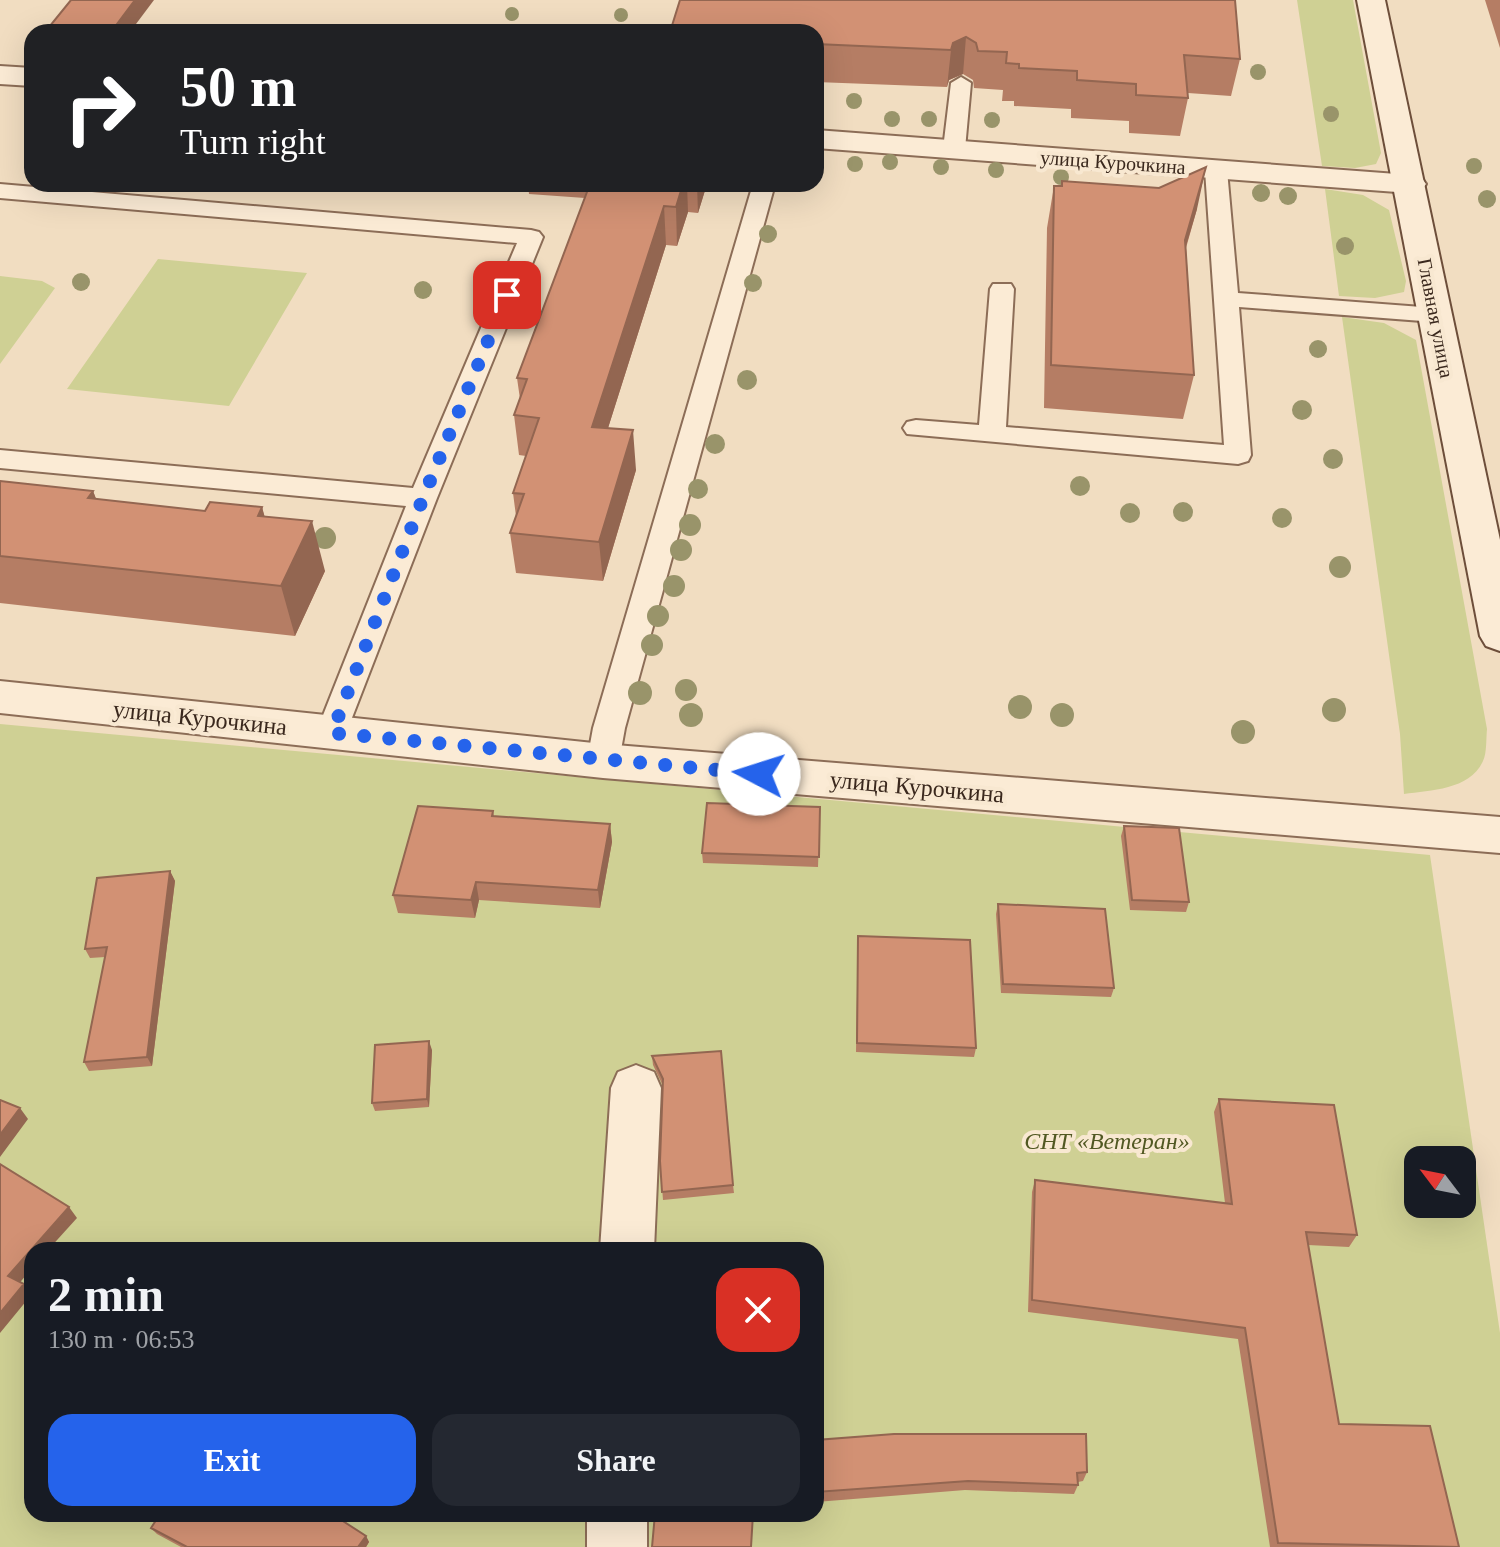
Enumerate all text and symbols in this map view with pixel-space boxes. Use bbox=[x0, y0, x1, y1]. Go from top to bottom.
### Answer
icon: right bbox=[48, 56, 152, 160]
text: 50 m bbox=[180, 56, 297, 118]
text: Turn right bbox=[180, 122, 326, 162]
street label: улица Курочкина bbox=[1039, 146, 1187, 179]
street label: Главная улица bbox=[1413, 256, 1458, 380]
pin bbox=[473, 261, 541, 329]
icon: arrive bbox=[485, 273, 529, 317]
street label: улица Курочкина bbox=[112, 696, 289, 740]
position arrow bbox=[717, 732, 801, 816]
street label: улица Курочкина bbox=[829, 766, 1006, 808]
park label: СНТ «Ветеран» bbox=[1024, 1128, 1190, 1154]
north arrow bbox=[1404, 1146, 1476, 1218]
map controls bbox=[1404, 1146, 1476, 1218]
text: 2 min bbox=[48, 1268, 164, 1321]
button: close bbox=[716, 1268, 800, 1352]
text: 130 m · 06:53 bbox=[48, 1325, 195, 1354]
button: Exit bbox=[48, 1414, 416, 1506]
button: Share bbox=[432, 1414, 800, 1506]

